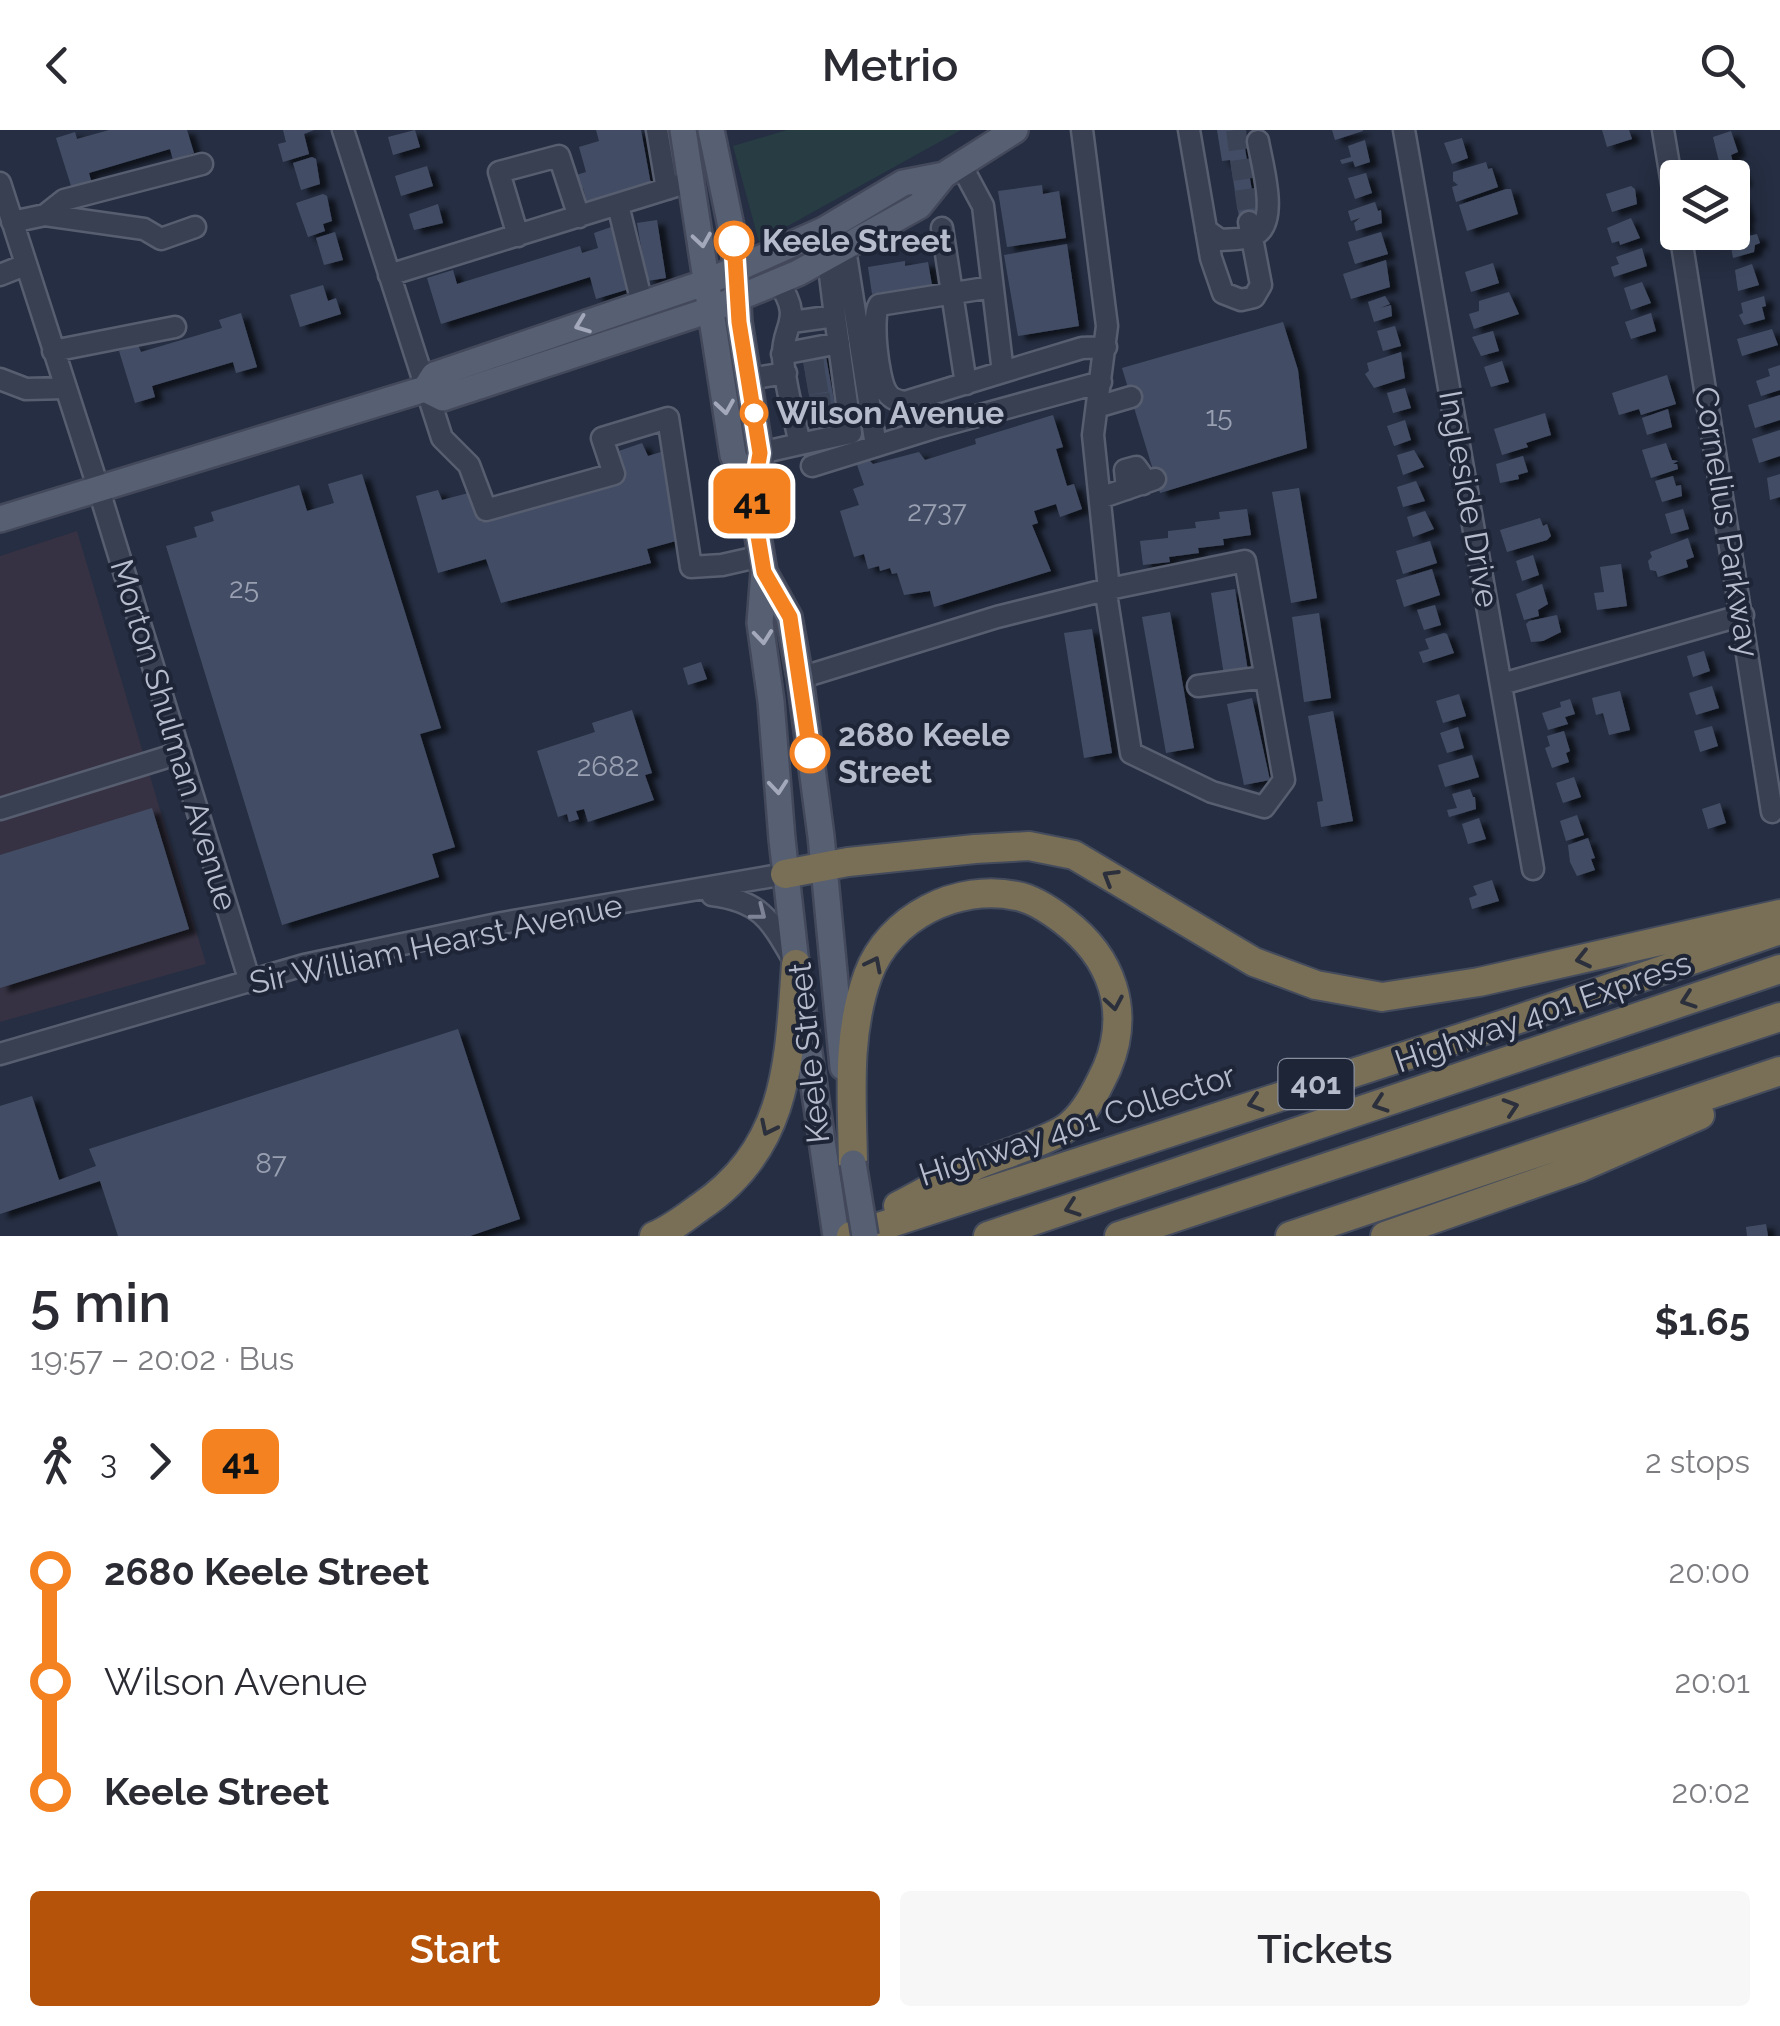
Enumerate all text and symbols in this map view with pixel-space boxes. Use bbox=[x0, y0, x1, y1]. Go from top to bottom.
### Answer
icon: back bbox=[30, 38, 85, 93]
icon: search bbox=[1695, 38, 1750, 93]
text: Metrio bbox=[822, 39, 958, 92]
map controls bbox=[1660, 160, 1750, 250]
button: layers bbox=[1660, 160, 1750, 250]
marker: Keele Street bbox=[715, 222, 753, 260]
place label: Keele Street bbox=[762, 222, 952, 259]
one-way arrow bbox=[691, 232, 712, 249]
one-way arrow bbox=[574, 313, 591, 334]
street label: Cornelius Parkway bbox=[1688, 384, 1767, 660]
street label: Ingleside Drive bbox=[1432, 388, 1507, 610]
place label: Wilson Avenue bbox=[776, 394, 1004, 431]
one-way arrow bbox=[714, 398, 735, 415]
marker: Wilson Avenue bbox=[741, 400, 767, 426]
house number: 15 bbox=[1205, 400, 1233, 433]
line badge: 41 bbox=[707, 468, 797, 534]
text: 41 bbox=[733, 481, 771, 522]
house number: 2737 bbox=[907, 495, 967, 528]
street label: Morton Shulman Avenue bbox=[103, 555, 246, 915]
house number: 25 bbox=[229, 572, 259, 605]
one-way arrow bbox=[752, 629, 773, 645]
place label: 2680 Keele Street bbox=[838, 716, 1010, 790]
marker: 2680 Keele Street bbox=[791, 734, 829, 772]
house number: 2682 bbox=[577, 750, 639, 783]
one-way arrow bbox=[766, 780, 788, 796]
one-way arrow bbox=[1103, 870, 1121, 889]
street label: Sir William Hearst Avenue bbox=[246, 886, 626, 1001]
one-way arrow bbox=[748, 901, 766, 919]
street label: Highway 401 Express bbox=[1390, 943, 1696, 1080]
one-way arrow bbox=[1574, 947, 1591, 968]
one-way arrow bbox=[862, 957, 881, 975]
street label: Keele Street bbox=[781, 961, 836, 1145]
one-way arrow bbox=[1680, 988, 1697, 1008]
one-way arrow bbox=[1103, 995, 1124, 1011]
street label: Highway 401 Collector bbox=[914, 1056, 1240, 1193]
road number: 401 bbox=[1278, 1059, 1354, 1109]
one-way arrow bbox=[1248, 1092, 1265, 1112]
one-way arrow bbox=[1372, 1092, 1389, 1112]
one-way arrow bbox=[1502, 1098, 1519, 1118]
one-way arrow bbox=[761, 1118, 781, 1136]
house number: 87 bbox=[255, 1147, 287, 1180]
one-way arrow bbox=[1064, 1196, 1081, 1216]
text: 5 min bbox=[30, 1270, 171, 1335]
text: $1.65 bbox=[1654, 1299, 1750, 1344]
text: 19:57 – 20:02 · Bus bbox=[30, 1340, 294, 1377]
icon: walk bbox=[30, 1434, 85, 1489]
icon: forward bbox=[132, 1434, 187, 1489]
text: 41 bbox=[222, 1441, 259, 1482]
text: 3 bbox=[100, 1443, 117, 1480]
text: 2 stops bbox=[1645, 1443, 1750, 1480]
text: 2680 Keele Street bbox=[104, 1549, 429, 1594]
text: 20:00 bbox=[1669, 1553, 1750, 1590]
text: Wilson Avenue bbox=[104, 1659, 367, 1704]
text: 20:01 bbox=[1674, 1663, 1750, 1700]
text: Keele Street bbox=[104, 1769, 329, 1814]
text: 20:02 bbox=[1671, 1773, 1750, 1810]
button: Start bbox=[30, 1891, 880, 2006]
button: Tickets bbox=[900, 1891, 1750, 2006]

